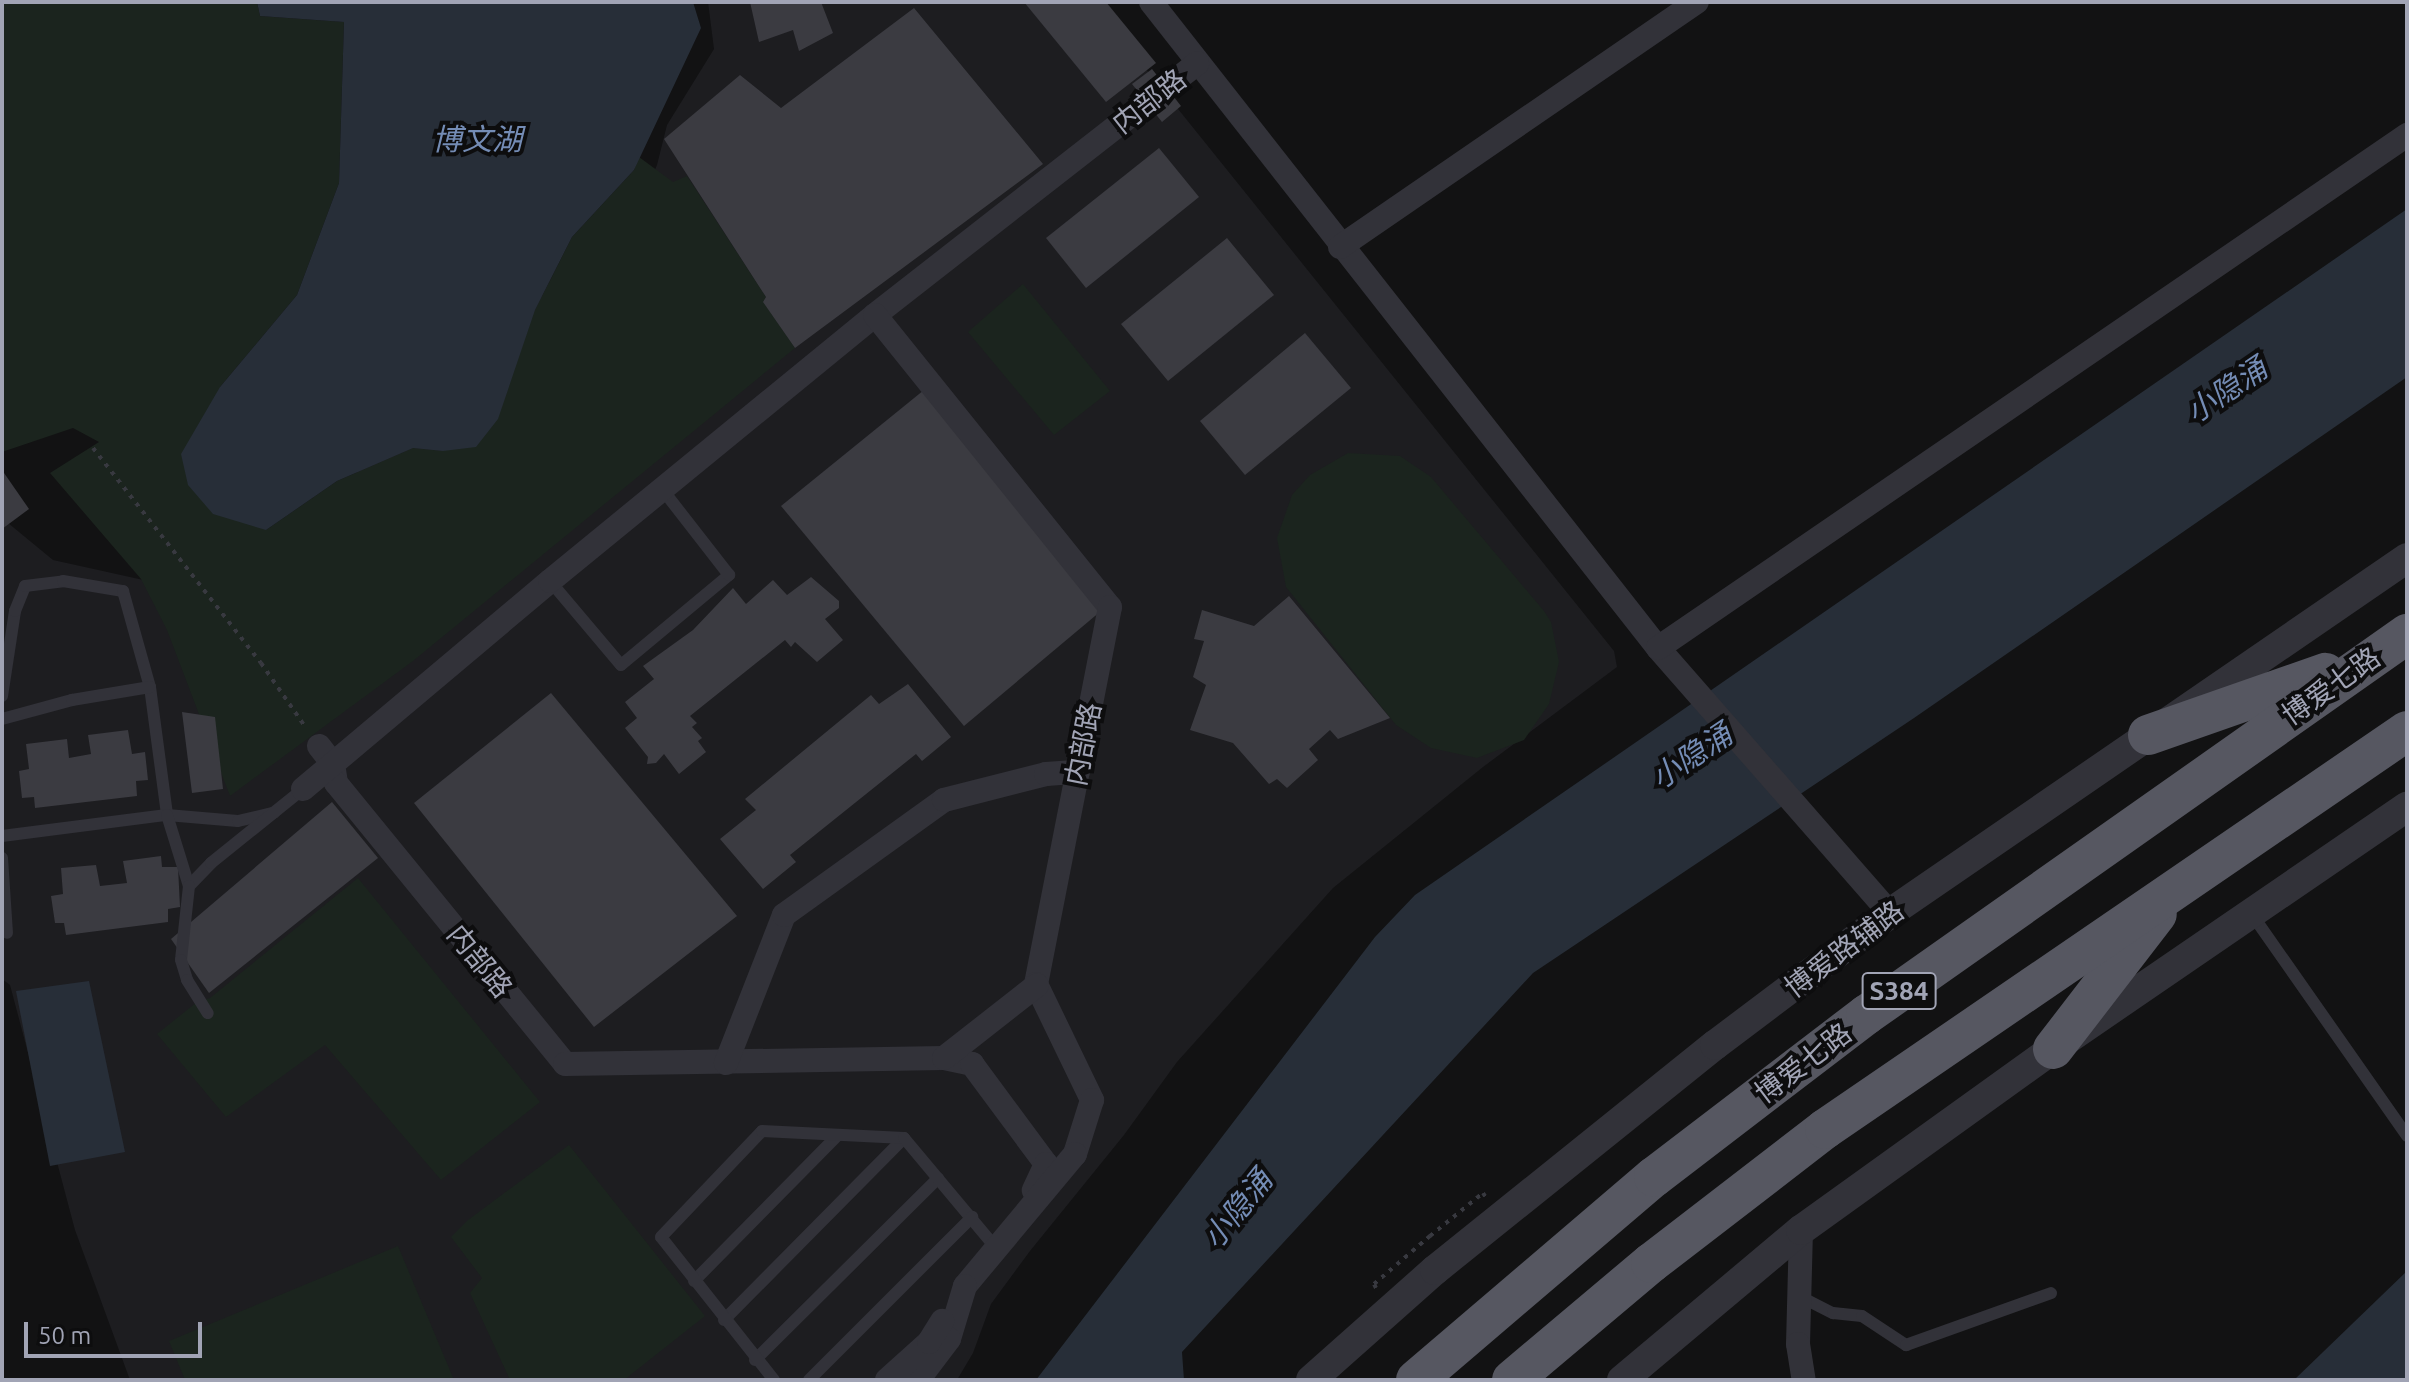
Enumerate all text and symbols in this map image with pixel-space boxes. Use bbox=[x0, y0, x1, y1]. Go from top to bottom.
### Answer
street label: 内部路 bbox=[1106, 62, 1192, 140]
water label: 博文湖 bbox=[432, 121, 522, 157]
water label: 小隐涌 bbox=[2179, 350, 2273, 430]
street label: 博爱七路 bbox=[2275, 640, 2387, 732]
street label: 内部路 bbox=[1058, 700, 1108, 788]
water label: 小隐涌 bbox=[1644, 716, 1738, 796]
street label: 博爱路辅路 bbox=[1778, 893, 1910, 1005]
street label: 内部路 bbox=[441, 918, 519, 1004]
road number: S384 bbox=[1861, 969, 1937, 1013]
street label: 博爱七路 bbox=[1748, 1016, 1858, 1110]
water label: 小隐涌 bbox=[1195, 1163, 1279, 1255]
scale bar bbox=[28, 1306, 206, 1356]
text: 50 m bbox=[38, 1322, 91, 1349]

